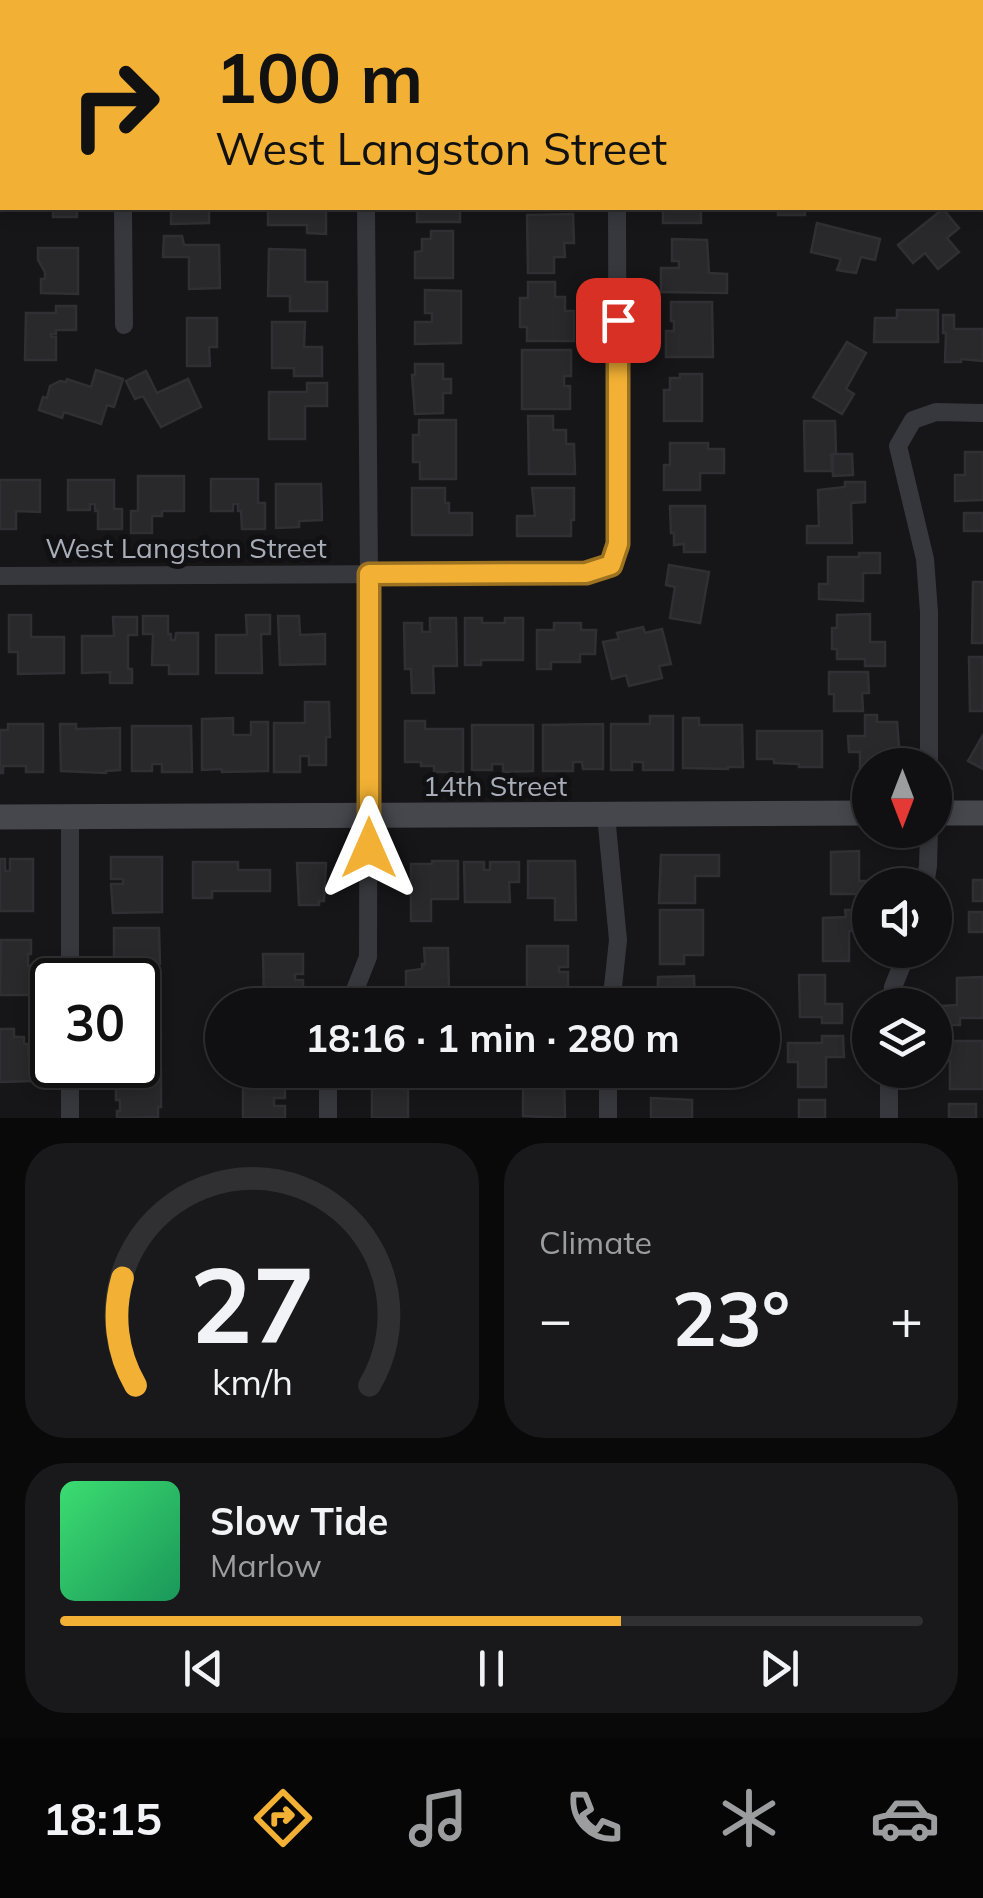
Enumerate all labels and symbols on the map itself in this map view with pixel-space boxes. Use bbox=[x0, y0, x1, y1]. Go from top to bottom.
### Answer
pin bbox=[576, 278, 661, 363]
street label: West Langston Street bbox=[45, 530, 327, 565]
north arrow bbox=[852, 748, 952, 848]
street label: 14th Street bbox=[423, 768, 567, 803]
position arrow bbox=[317, 796, 421, 900]
speed limit sign: 30 bbox=[30, 958, 160, 1088]

